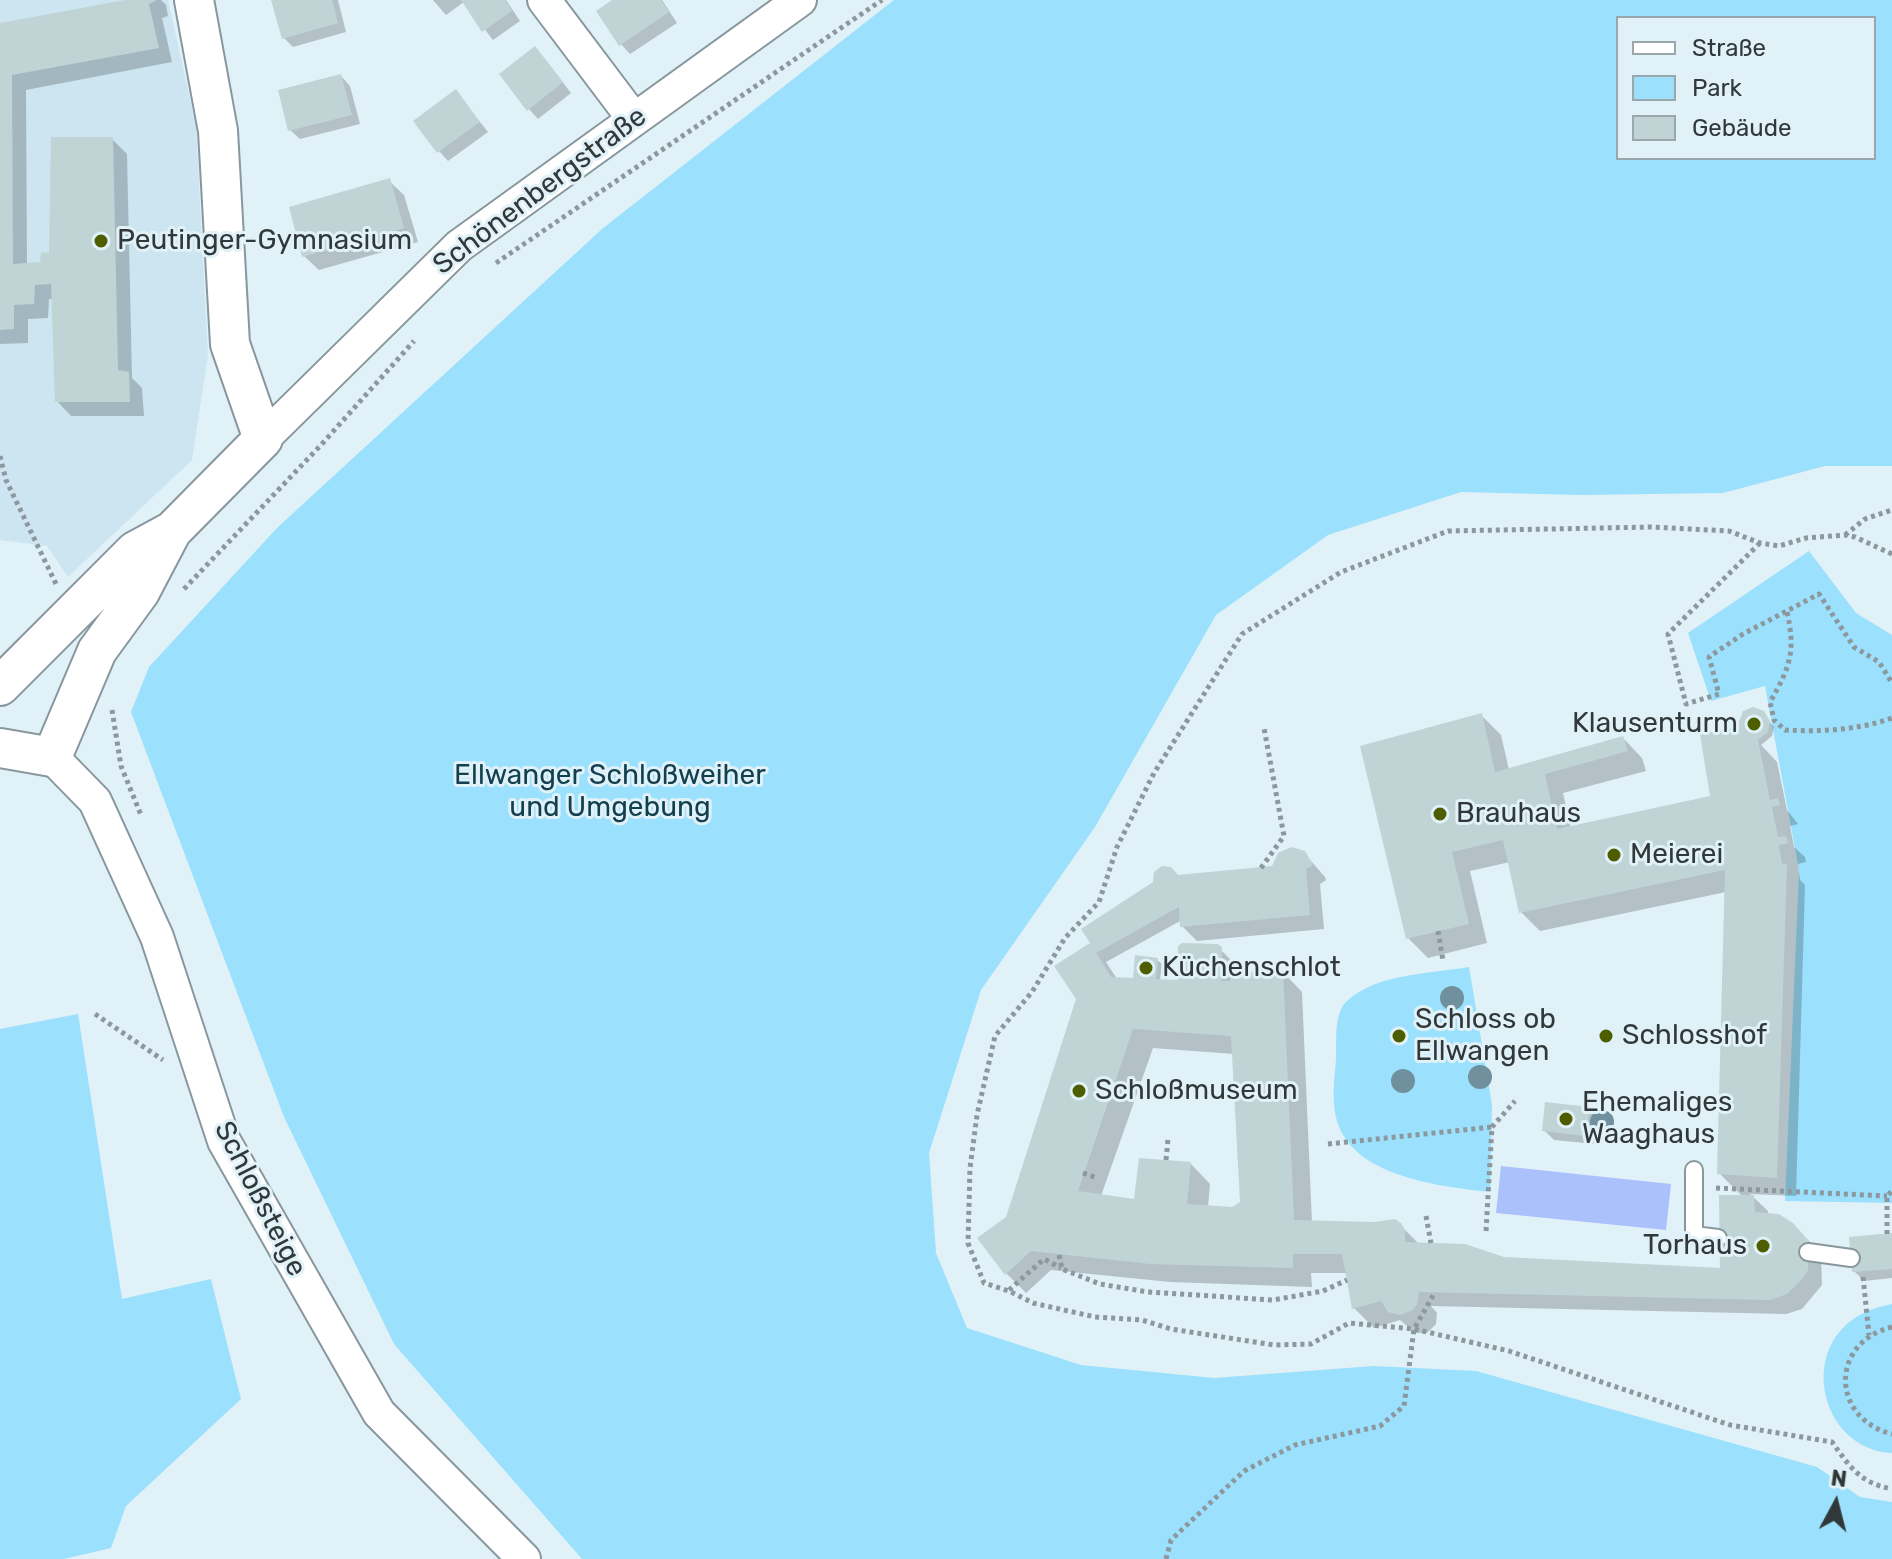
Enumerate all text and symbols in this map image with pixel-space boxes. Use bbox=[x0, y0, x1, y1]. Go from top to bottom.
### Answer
legend bbox=[1616, 16, 1876, 160]
text: Straße bbox=[1692, 34, 1766, 62]
text: Park bbox=[1692, 74, 1742, 102]
street label: Schönenbergstraße bbox=[427, 100, 653, 282]
text: Gebäude bbox=[1692, 114, 1791, 142]
place label: Peutinger-Gymnasium bbox=[117, 224, 412, 258]
marker: Peutinger-Gymnasium bbox=[92, 232, 110, 250]
place label: Klausenturm bbox=[1572, 707, 1738, 741]
marker: Klausenturm bbox=[1745, 715, 1763, 733]
park label: Ellwanger Schloßweiher und Umgebung bbox=[454, 759, 766, 825]
place label: Brauhaus bbox=[1456, 797, 1581, 831]
marker: Brauhaus bbox=[1431, 805, 1449, 823]
place label: Meierei bbox=[1630, 838, 1723, 872]
marker: Meierei bbox=[1605, 846, 1623, 864]
place label: Küchenschlot bbox=[1162, 951, 1341, 985]
marker: Küchenschlot bbox=[1137, 959, 1155, 977]
place label: Schloss ob Ellwangen bbox=[1415, 1003, 1556, 1069]
place label: Schlosshof bbox=[1622, 1019, 1767, 1053]
marker: Schloss ob Ellwangen bbox=[1390, 1027, 1408, 1045]
marker: Schlosshof bbox=[1597, 1027, 1615, 1045]
place label: Schloßmuseum bbox=[1095, 1074, 1298, 1108]
marker: Schloßmuseum bbox=[1070, 1082, 1088, 1100]
place label: Ehemaliges Waaghaus bbox=[1582, 1086, 1732, 1152]
marker: Ehemaliges Waaghaus bbox=[1557, 1110, 1575, 1128]
street label: Schloßsteige bbox=[207, 1116, 313, 1282]
place label: Torhaus bbox=[1643, 1229, 1747, 1263]
marker: Torhaus bbox=[1754, 1237, 1772, 1255]
north arrow bbox=[1796, 1463, 1876, 1543]
text: N bbox=[1829, 1464, 1848, 1493]

